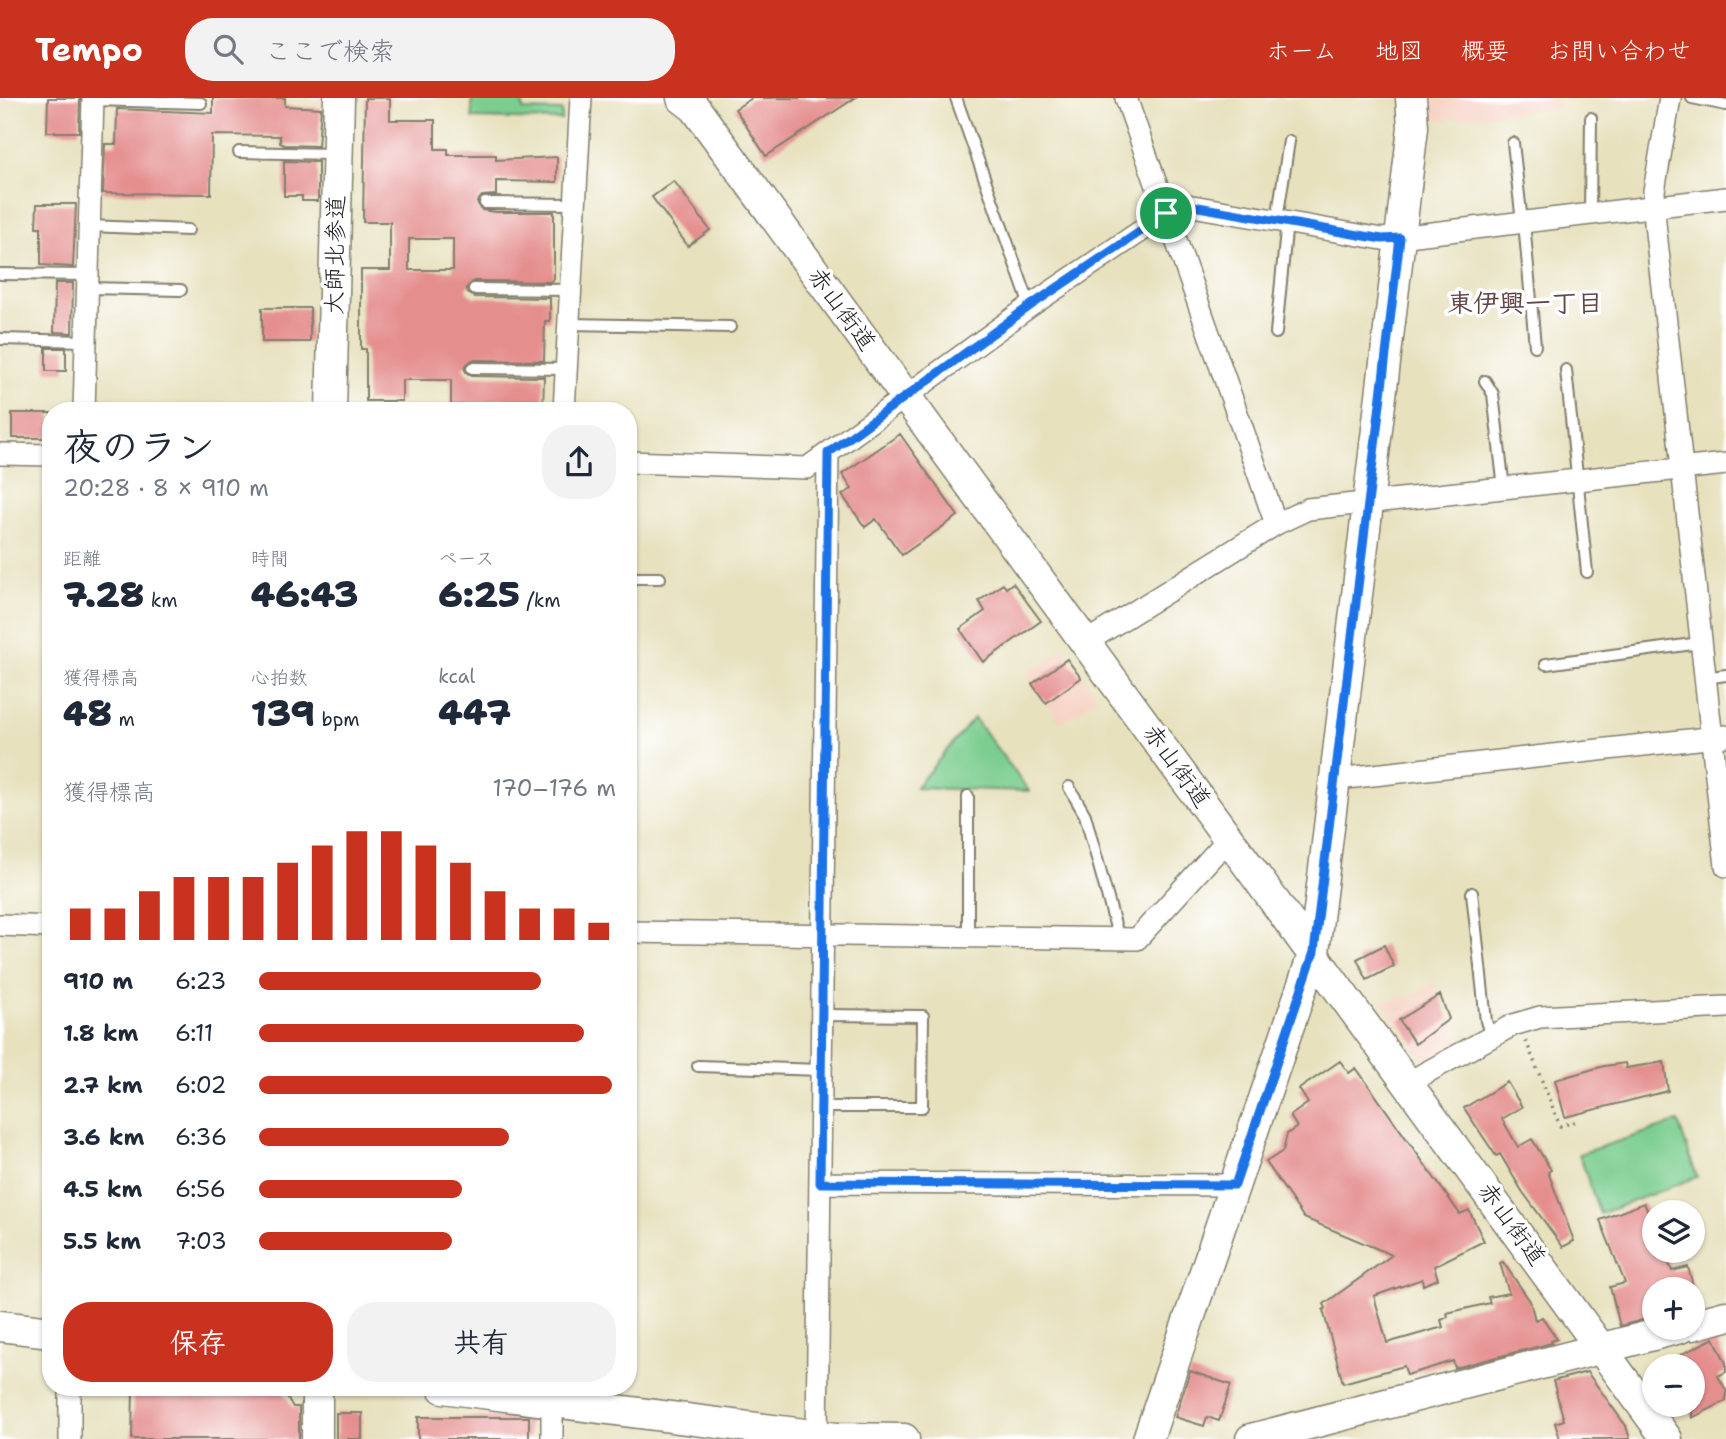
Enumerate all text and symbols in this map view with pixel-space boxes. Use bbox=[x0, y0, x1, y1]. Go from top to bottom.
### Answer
search box bbox=[185, 18, 675, 81]
text: Tempo bbox=[35, 27, 143, 72]
icon: search bbox=[209, 30, 247, 68]
text: ここで検索 bbox=[265, 33, 395, 68]
text: ホーム bbox=[1266, 35, 1337, 67]
text: 地図 bbox=[1375, 35, 1423, 67]
text: 概要 bbox=[1461, 35, 1509, 67]
text: お問い合わせ bbox=[1547, 35, 1691, 67]
pin bbox=[1136, 183, 1196, 243]
icon: arrive bbox=[1147, 194, 1185, 232]
street label: 大師北参道 bbox=[318, 195, 352, 315]
street label: 赤山街道 bbox=[801, 261, 883, 357]
district label: 東伊興一丁目 bbox=[1447, 285, 1603, 320]
text: 夜のラン bbox=[63, 421, 215, 472]
button: share bbox=[542, 425, 616, 499]
text: 20:28 · 8 × 910 m bbox=[63, 473, 269, 503]
text: 距離 bbox=[63, 546, 101, 571]
text: 時間 bbox=[251, 546, 289, 571]
text: ペース bbox=[438, 546, 494, 571]
text: 7.28 bbox=[63, 571, 144, 618]
text: 46:43 bbox=[251, 571, 358, 618]
text: 6:25 bbox=[438, 571, 520, 618]
text: km bbox=[144, 588, 178, 613]
text: /km bbox=[520, 588, 561, 613]
text: kcal bbox=[438, 664, 475, 689]
text: 獲得標高 bbox=[63, 665, 139, 690]
text: 心拍数 bbox=[251, 665, 308, 690]
text: 447 bbox=[438, 689, 511, 736]
text: 48 bbox=[63, 690, 112, 737]
text: 139 bbox=[251, 690, 315, 737]
text: m bbox=[112, 707, 135, 732]
text: bpm bbox=[315, 707, 360, 732]
street label: 赤山街道 bbox=[1136, 718, 1218, 814]
text: 170–176 m bbox=[492, 773, 616, 803]
text: 獲得標高 bbox=[63, 777, 155, 807]
text: 910 m bbox=[63, 966, 133, 996]
text: 6:23 bbox=[175, 966, 226, 996]
text: 1.8 km bbox=[63, 1018, 138, 1048]
text: 6:11 bbox=[175, 1018, 213, 1048]
text: 2.7 km bbox=[63, 1070, 143, 1100]
text: 6:02 bbox=[175, 1070, 227, 1100]
text: 3.6 km bbox=[63, 1122, 144, 1152]
text: 6:36 bbox=[175, 1122, 227, 1152]
text: 4.5 km bbox=[63, 1174, 143, 1204]
text: 6:56 bbox=[175, 1174, 226, 1204]
street label: 赤山街道 bbox=[1471, 1176, 1553, 1272]
map controls bbox=[1642, 1200, 1705, 1417]
button: layers bbox=[1642, 1200, 1705, 1263]
text: 5.5 km bbox=[63, 1226, 141, 1256]
text: 7:03 bbox=[175, 1226, 227, 1256]
button: + bbox=[1642, 1277, 1705, 1340]
button: 保存 bbox=[63, 1302, 333, 1382]
button: 共有 bbox=[347, 1302, 616, 1382]
button: − bbox=[1642, 1354, 1705, 1417]

